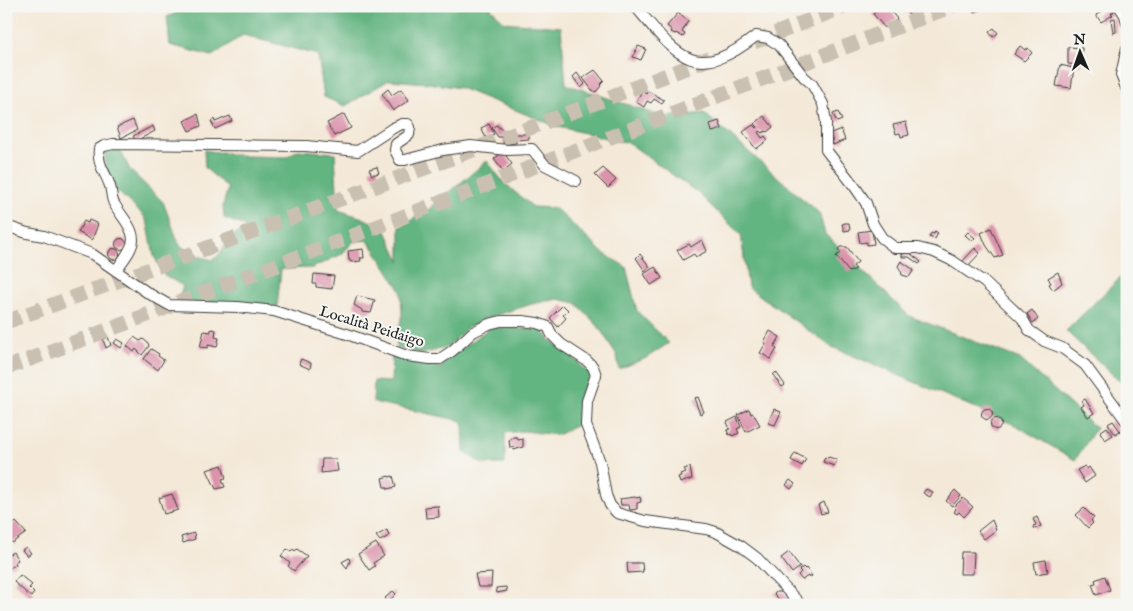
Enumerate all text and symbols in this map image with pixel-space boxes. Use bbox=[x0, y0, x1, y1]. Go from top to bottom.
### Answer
north arrow bbox=[1056, 28, 1106, 78]
text: N bbox=[1072, 31, 1086, 49]
street label: Località Peidaigo bbox=[317, 301, 427, 351]

